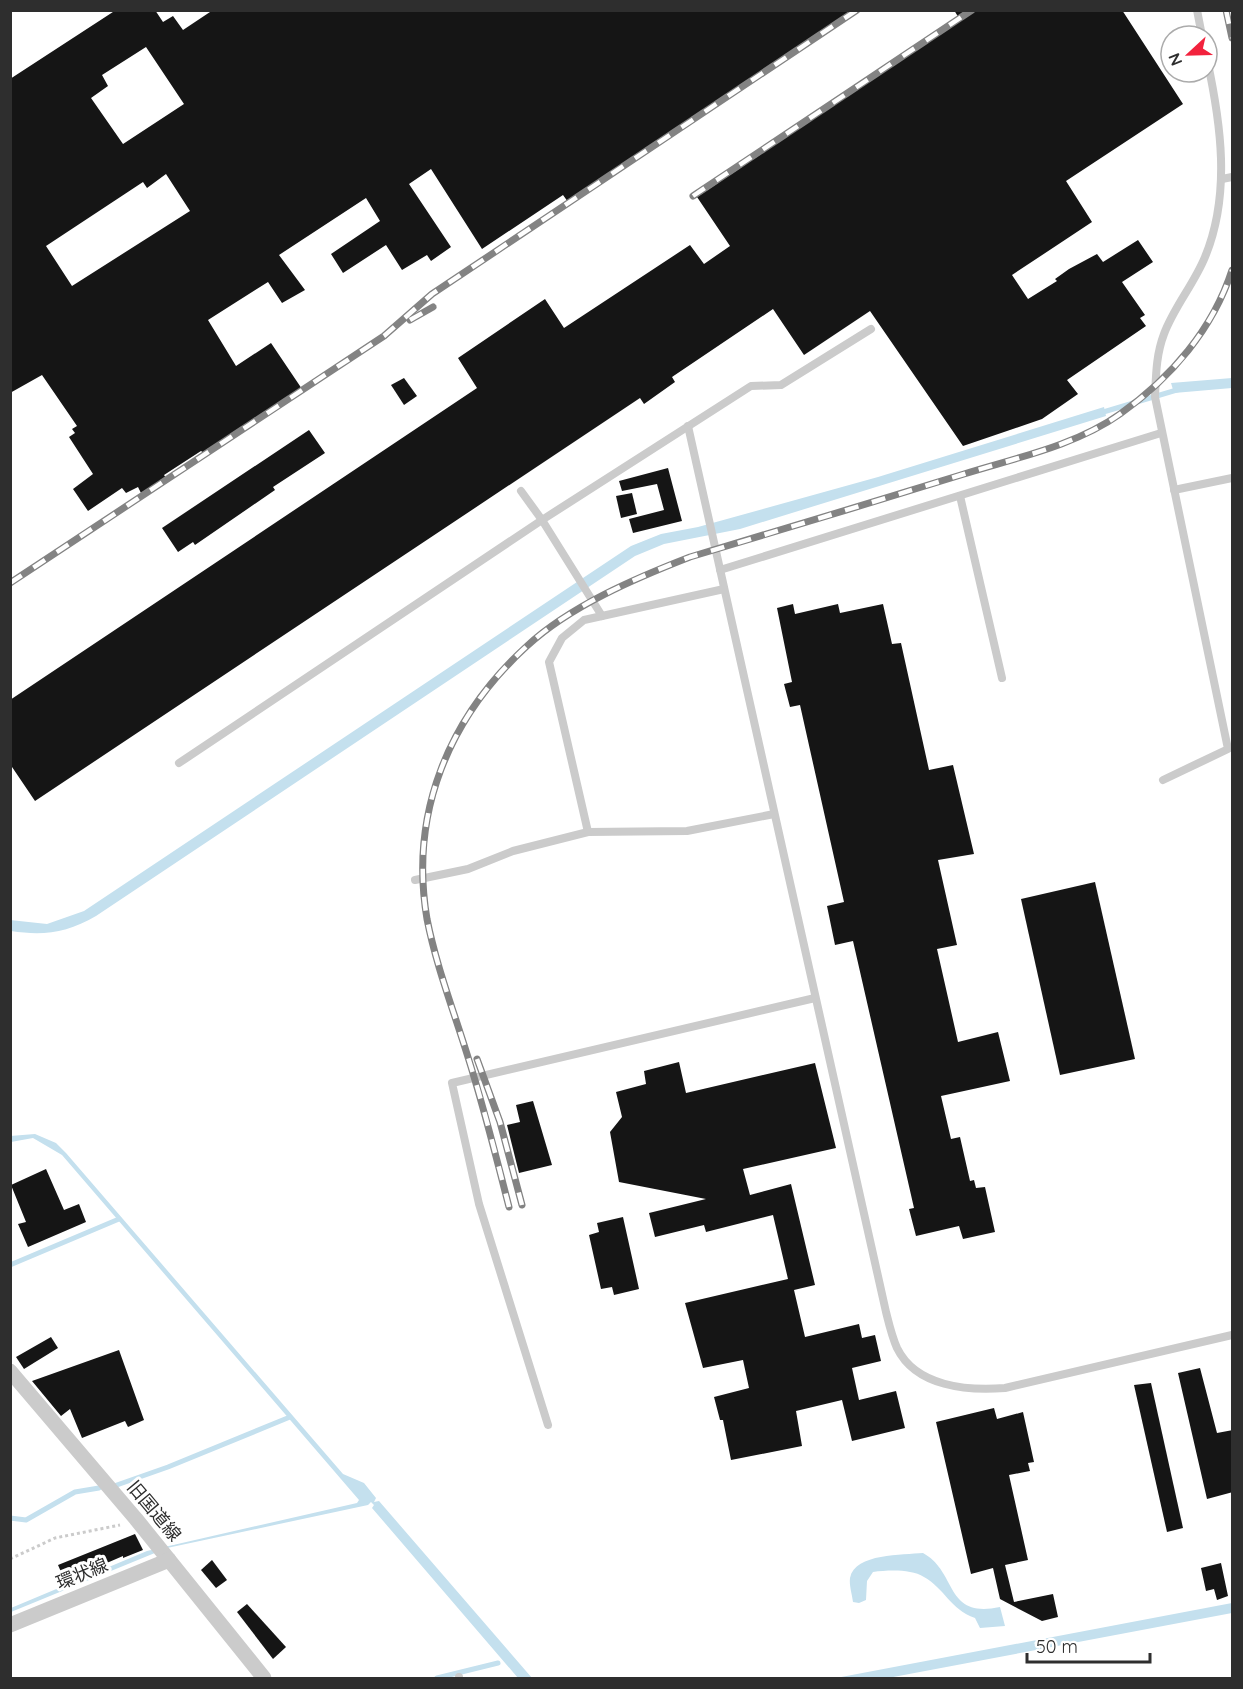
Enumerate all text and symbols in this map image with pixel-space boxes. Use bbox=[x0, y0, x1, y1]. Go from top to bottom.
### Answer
north arrow bbox=[1159, 24, 1219, 84]
text: N bbox=[1164, 50, 1187, 69]
street label: 旧国道線 bbox=[122, 1476, 186, 1546]
street label: 環状線 bbox=[52, 1553, 111, 1594]
scale bar bbox=[1027, 1626, 1150, 1664]
text: 50 m bbox=[1036, 1635, 1078, 1658]

